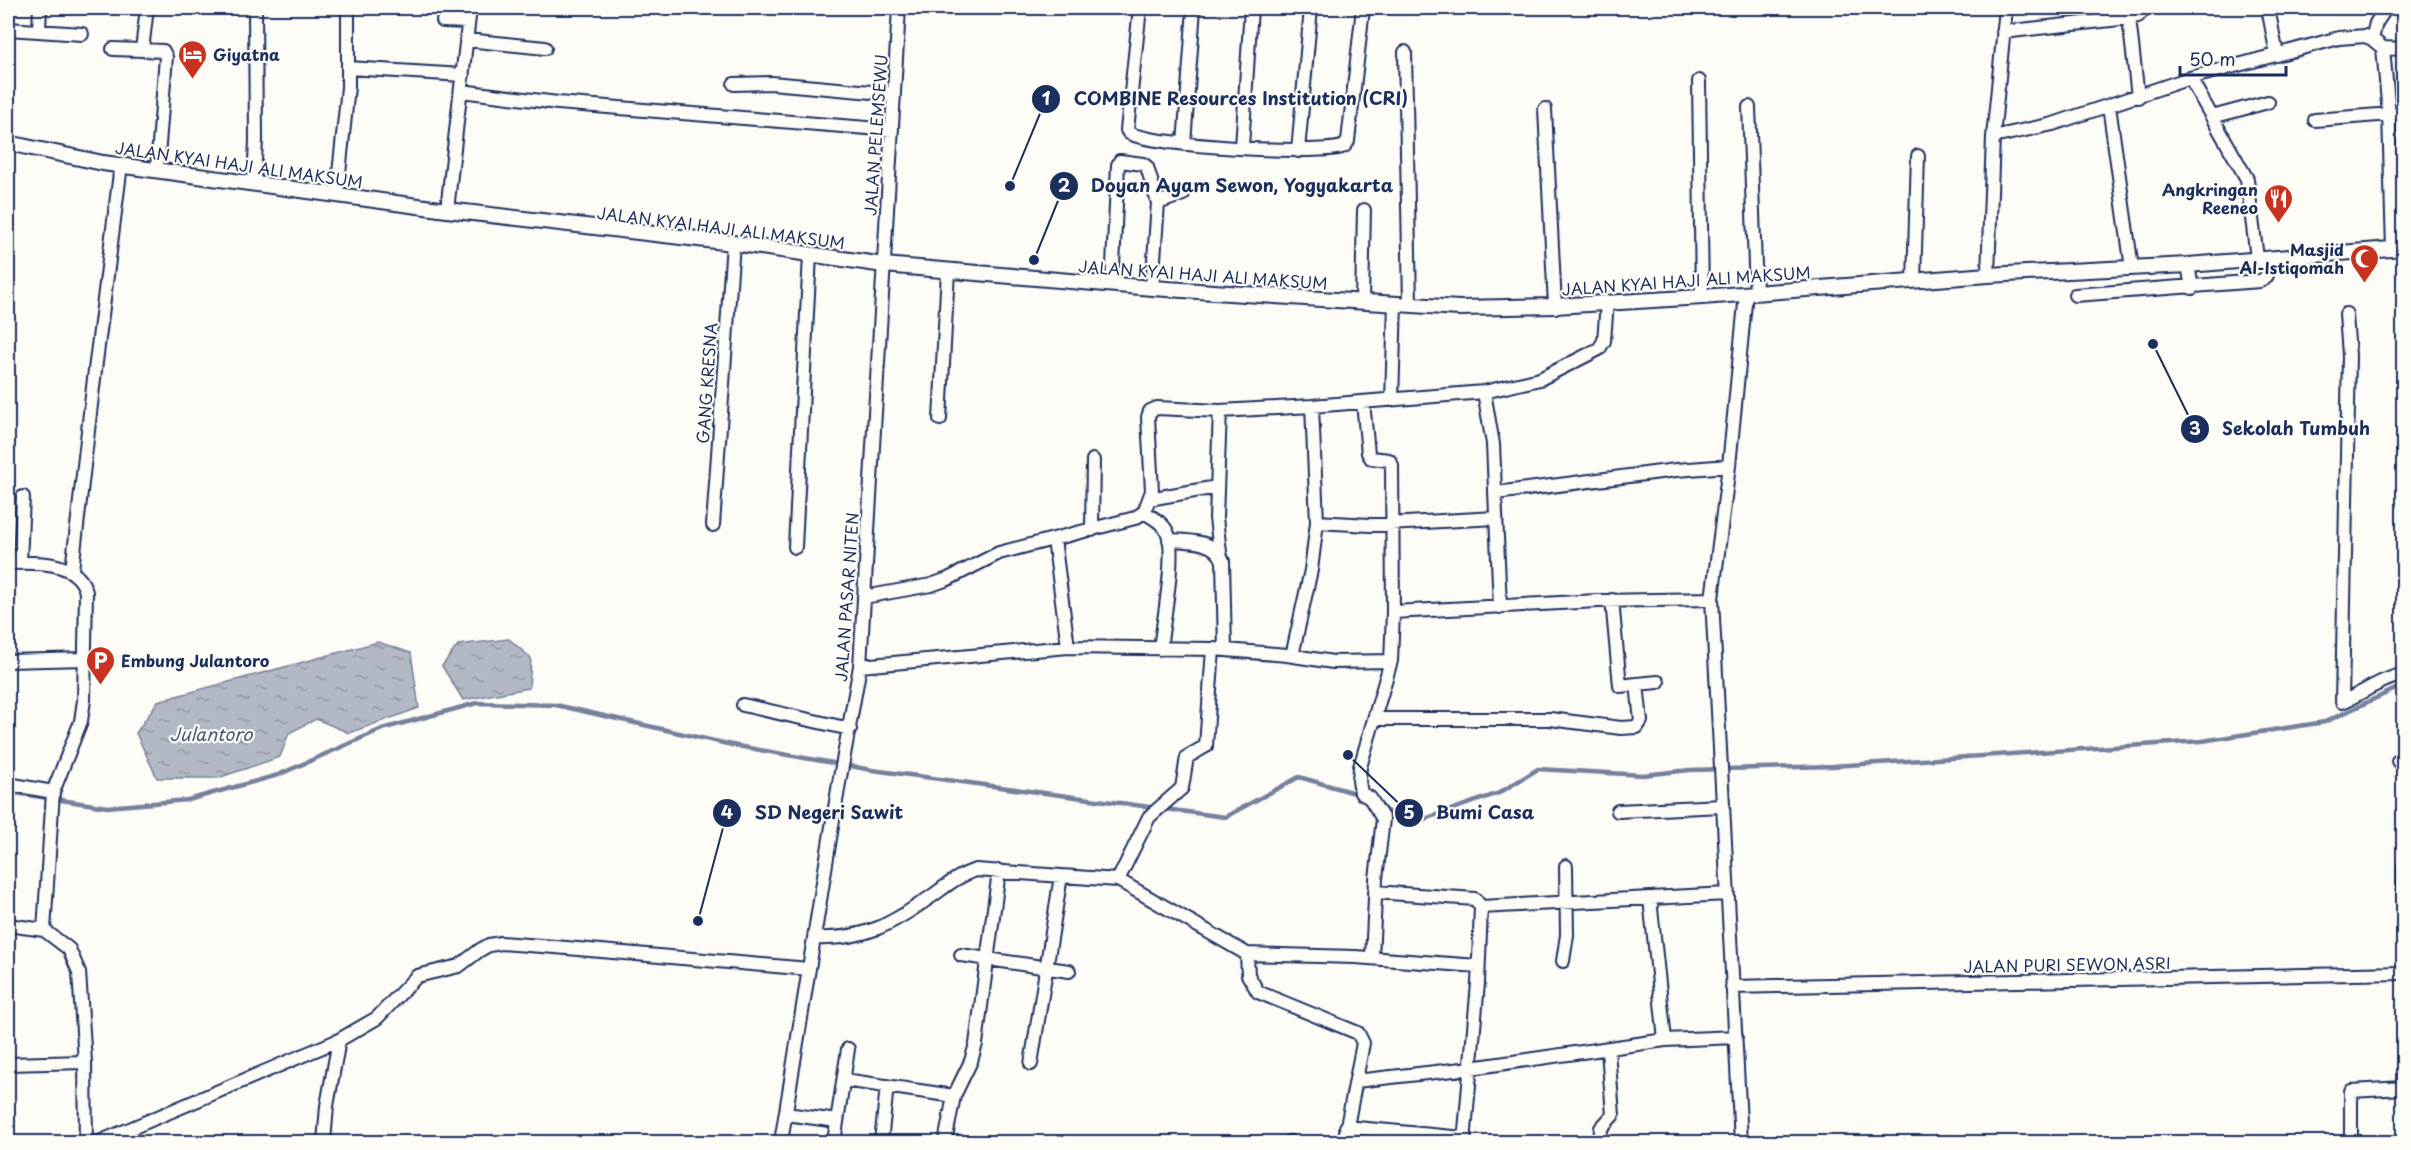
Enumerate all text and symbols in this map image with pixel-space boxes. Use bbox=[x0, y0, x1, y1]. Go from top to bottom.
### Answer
hotel icon: Giyatna bbox=[176, 38, 208, 80]
scale bar bbox=[2180, 39, 2286, 77]
place label: Giyatna bbox=[213, 42, 280, 66]
text: 50 m bbox=[2189, 45, 2236, 72]
street label: JALAN PELEMSEWU bbox=[857, 53, 893, 217]
callout: COMBINE Resources Institution (CRI) bbox=[1031, 81, 1422, 117]
text: 1 bbox=[1042, 84, 1051, 111]
text: COMBINE Resources Institution (CRI) bbox=[1074, 84, 1408, 111]
street label: JALAN KYAI HAJI ALI MAKSUM bbox=[114, 135, 364, 193]
callout: Doyan Ayam Sewon, Yogyakarta bbox=[1049, 168, 1404, 204]
text: 2 bbox=[1058, 171, 1071, 198]
text: Doyan Ayam Sewon, Yogyakarta bbox=[1091, 171, 1394, 198]
place label: Angkringan Reeneo bbox=[2162, 177, 2258, 219]
restaurant icon: Angkringan Reeneo bbox=[2263, 182, 2295, 224]
street label: JALAN KYAI HAJI ALI MAKSUM bbox=[596, 200, 846, 254]
place label: Masjid Al-Istiqomah bbox=[2240, 237, 2344, 279]
mosque icon: Masjid Al-Istiqomah bbox=[2349, 242, 2381, 284]
street label: JALAN KYAI HAJI ALI MAKSUM bbox=[1078, 253, 1328, 295]
street label: JALAN KYAI HAJI ALI MAKSUM bbox=[1561, 259, 1811, 301]
street label: GANG KRESNA bbox=[690, 322, 722, 444]
callout: Sekolah Tumbuh bbox=[2180, 411, 2383, 447]
text: 3 bbox=[2189, 414, 2201, 441]
text: Sekolah Tumbuh bbox=[2222, 414, 2370, 441]
street label: JALAN PASAR NITEN bbox=[828, 511, 864, 683]
parking icon: Embung Julantoro bbox=[84, 644, 116, 686]
place label: Embung Julantoro bbox=[121, 648, 270, 672]
water label: Julantoro bbox=[170, 720, 253, 747]
callout: SD Negeri Sawit bbox=[712, 795, 915, 831]
callout: Bumi Casa bbox=[1394, 795, 1547, 831]
text: 4 bbox=[721, 798, 733, 825]
text: SD Negeri Sawit bbox=[755, 798, 904, 825]
text: 5 bbox=[1403, 798, 1415, 825]
text: Bumi Casa bbox=[1436, 798, 1535, 825]
street label: JALAN PURI SEWON ASRI bbox=[1963, 950, 2171, 978]

